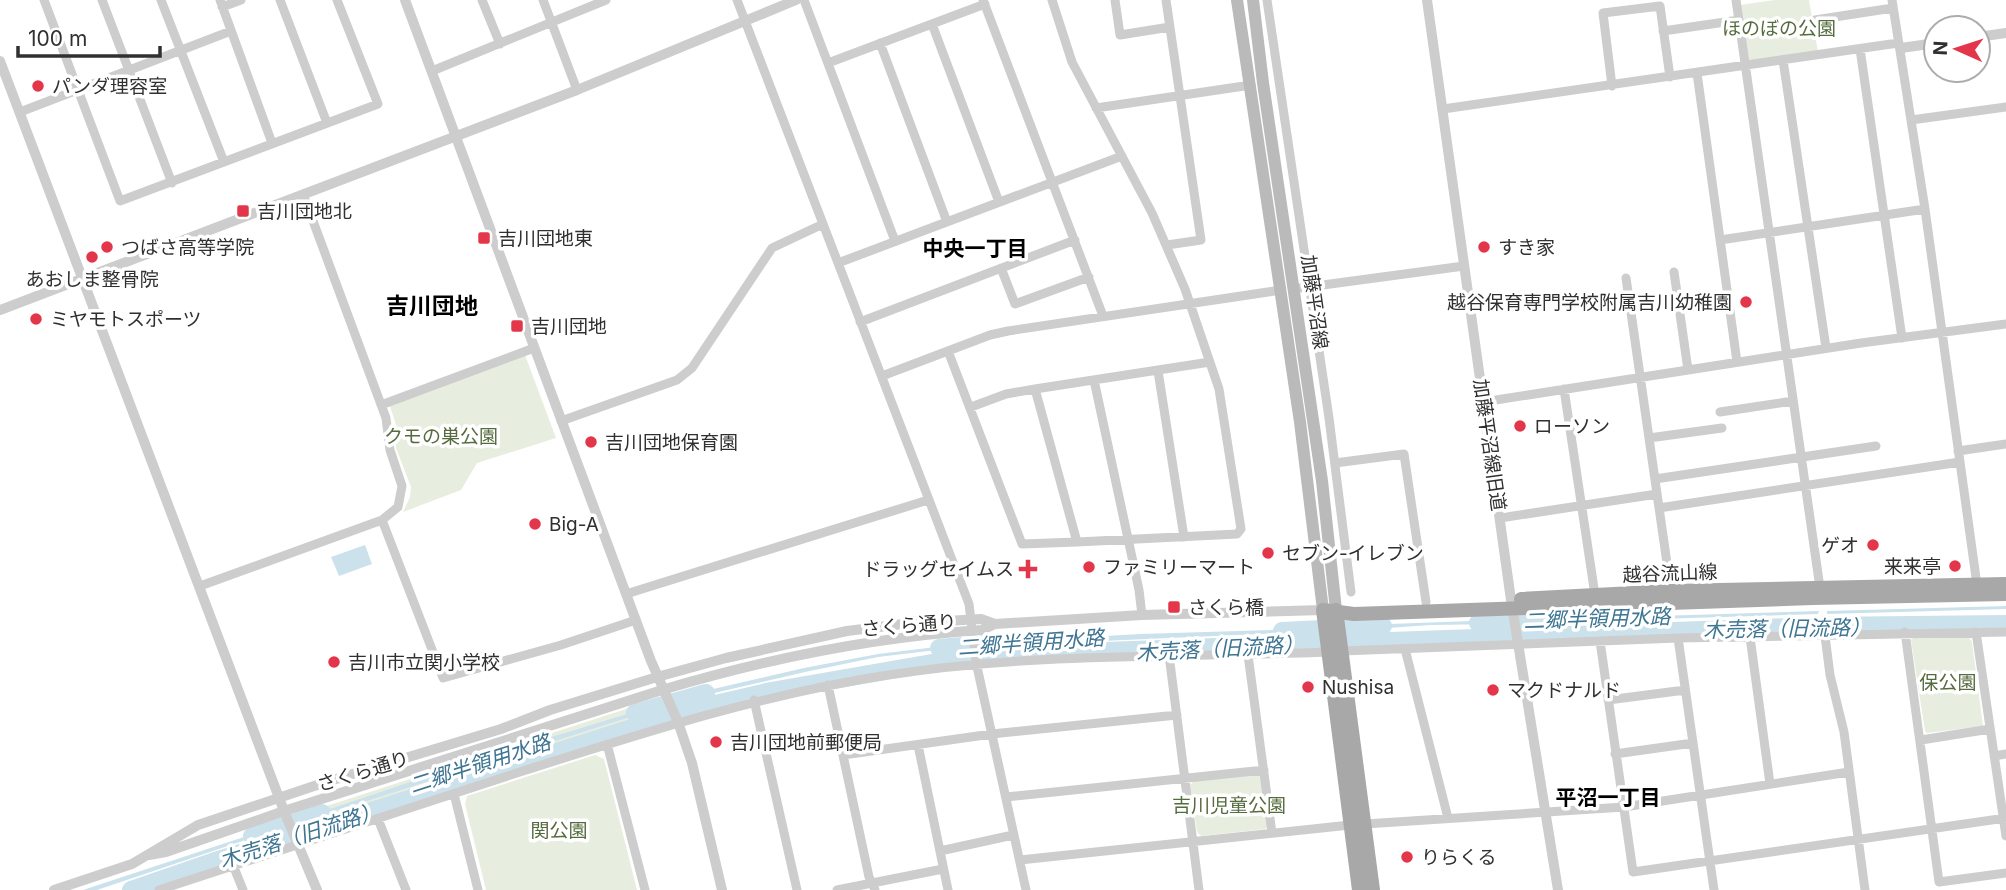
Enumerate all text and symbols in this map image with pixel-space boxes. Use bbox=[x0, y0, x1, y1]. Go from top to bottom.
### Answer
scale bar bbox=[18, 14, 159, 58]
north arrow bbox=[1922, 14, 1992, 84]
park label: ほのぼの公園 bbox=[1722, 17, 1836, 40]
text: 100 m bbox=[28, 26, 87, 51]
text: N bbox=[1929, 40, 1952, 56]
place label: パンダ理容室 bbox=[52, 75, 167, 98]
marker: パンダ理容室 bbox=[30, 78, 46, 94]
place label: 吉川団地北 bbox=[257, 200, 352, 223]
marker: 吉川団地北 bbox=[235, 203, 251, 219]
place label: 吉川団地東 bbox=[498, 227, 593, 250]
marker: 吉川団地東 bbox=[476, 230, 492, 246]
place label: つばさ高等学院 bbox=[121, 236, 254, 259]
district label: 中央一丁目 bbox=[923, 236, 1028, 261]
place label: すき家 bbox=[1498, 236, 1555, 259]
marker: つばさ高等学院 bbox=[99, 239, 115, 255]
marker: すき家 bbox=[1476, 239, 1492, 255]
marker: あおしま整骨院 bbox=[84, 249, 100, 265]
street label: 加藤平沼線 bbox=[1297, 253, 1333, 351]
place label: あおしま整骨院 bbox=[25, 268, 159, 291]
place label: 越谷保育専門学校附属吉川幼稚園 bbox=[1447, 291, 1732, 314]
district label: 吉川団地 bbox=[386, 292, 478, 320]
marker: 越谷保育専門学校附属吉川幼稚園 bbox=[1738, 294, 1754, 310]
place label: ミヤモトスポーツ bbox=[50, 308, 202, 331]
marker: ミヤモトスポーツ bbox=[28, 311, 44, 327]
place label: 吉川団地 bbox=[531, 315, 607, 338]
marker: 吉川団地 bbox=[509, 318, 525, 334]
street label: 加藤平沼線旧道 bbox=[1469, 378, 1510, 513]
place label: ローソン bbox=[1534, 415, 1610, 438]
marker: ローソン bbox=[1512, 418, 1528, 434]
park label: クモの巣公園 bbox=[384, 425, 498, 448]
place label: 吉川団地保育園 bbox=[605, 431, 738, 454]
marker: 吉川団地保育園 bbox=[583, 434, 599, 450]
place label: Big-A bbox=[549, 513, 599, 536]
marker: Big-A bbox=[527, 516, 543, 532]
place label: ゲオ bbox=[1821, 534, 1859, 557]
marker: ゲオ bbox=[1865, 537, 1881, 553]
place label: セブン-イレブン bbox=[1282, 542, 1424, 565]
marker: セブン-イレブン bbox=[1260, 545, 1276, 561]
place label: 来来亭 bbox=[1884, 555, 1941, 578]
place label: ファミリーマート bbox=[1103, 556, 1255, 579]
place label: ドラッグセイムス bbox=[862, 558, 1014, 581]
marker: 来来亭 bbox=[1947, 558, 1963, 574]
marker: ファミリーマート bbox=[1081, 559, 1097, 575]
street label: 越谷流山線 bbox=[1622, 560, 1718, 587]
marker: ドラッグセイムス bbox=[1020, 561, 1036, 577]
place label: さくら橋 bbox=[1188, 596, 1264, 619]
marker: さくら橋 bbox=[1166, 599, 1182, 615]
water label: 二郷半領用水路 bbox=[1523, 603, 1673, 634]
street label: さくら通り bbox=[861, 610, 957, 641]
water label: 木売落（旧流路） bbox=[1703, 615, 1871, 642]
water label: 二郷半領用水路 bbox=[957, 625, 1107, 660]
water label: 木売落（旧流路） bbox=[1135, 632, 1305, 665]
place label: 吉川市立関小学校 bbox=[348, 651, 500, 674]
marker: 吉川市立関小学校 bbox=[326, 654, 342, 670]
park label: 保公園 bbox=[1919, 671, 1977, 694]
place label: Nushisa bbox=[1322, 676, 1394, 699]
marker: Nushisa bbox=[1300, 679, 1316, 695]
place label: マクドナルド bbox=[1507, 679, 1621, 702]
marker: マクドナルド bbox=[1485, 682, 1501, 698]
water label: 二郷半領用水路 bbox=[406, 728, 556, 798]
place label: 吉川団地前郵便局 bbox=[730, 731, 882, 754]
marker: 吉川団地前郵便局 bbox=[708, 734, 724, 750]
street label: さくら通り bbox=[314, 747, 412, 796]
district label: 平沼一丁目 bbox=[1556, 785, 1661, 810]
park label: 吉川児童公園 bbox=[1172, 794, 1286, 817]
water label: 木売落（旧流路） bbox=[216, 798, 384, 873]
park label: 関公園 bbox=[530, 819, 588, 842]
place label: りらくる bbox=[1421, 846, 1497, 869]
marker: りらくる bbox=[1399, 849, 1415, 865]

